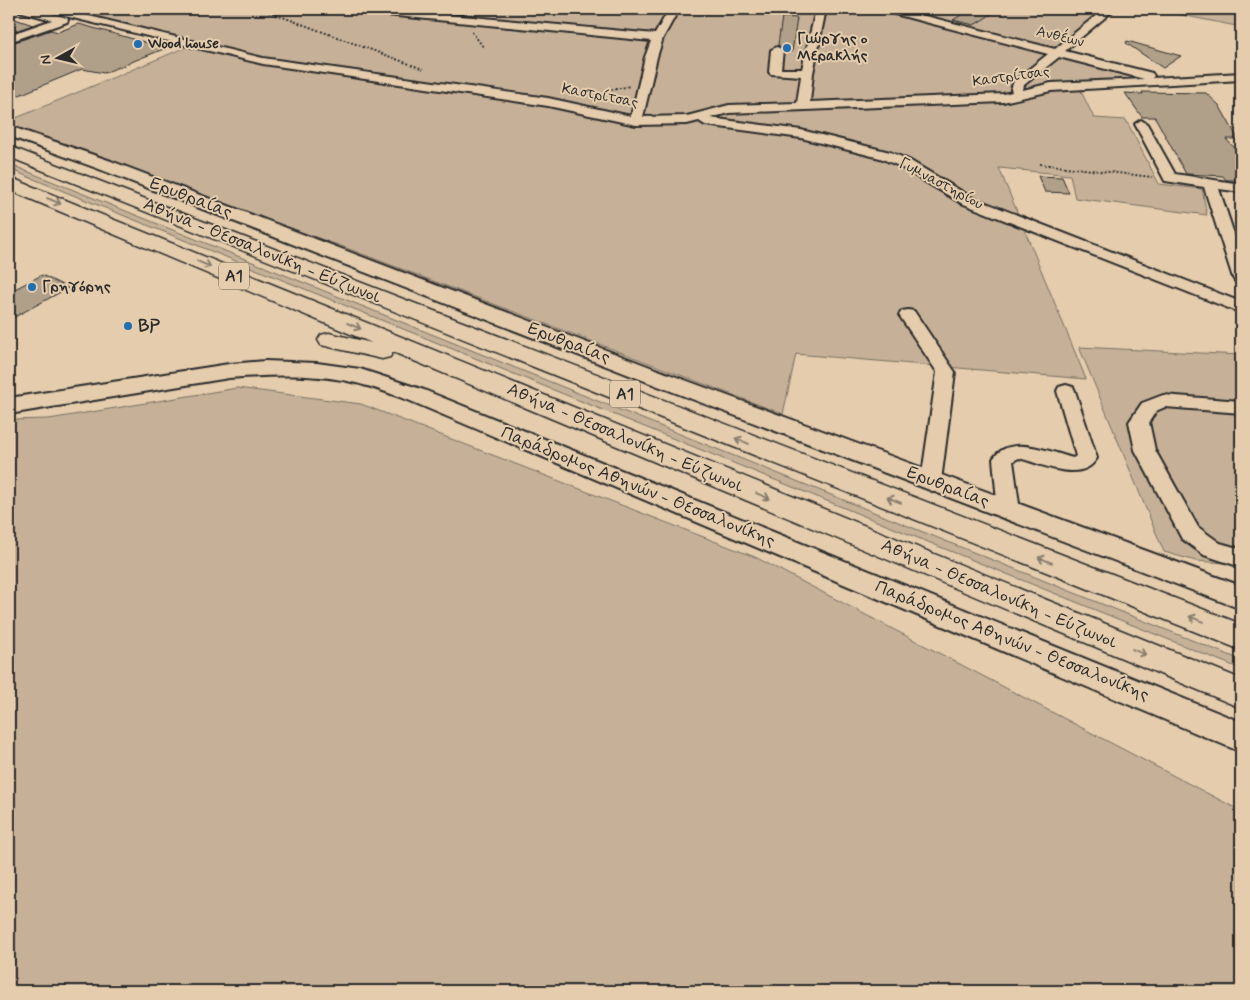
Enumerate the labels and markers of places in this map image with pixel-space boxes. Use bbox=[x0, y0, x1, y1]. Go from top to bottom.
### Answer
place label: Γιώργης ο Μερακλής bbox=[797, 29, 868, 66]
place label: Wood house bbox=[147, 34, 219, 54]
marker: Wood house bbox=[132, 38, 144, 50]
marker: Γιώργης ο Μερακλής bbox=[781, 42, 793, 54]
place label: Γρηγόρης bbox=[42, 277, 111, 297]
marker: Γρηγόρης bbox=[26, 281, 38, 293]
place label: BP bbox=[138, 314, 160, 338]
marker: BP bbox=[122, 320, 134, 332]

